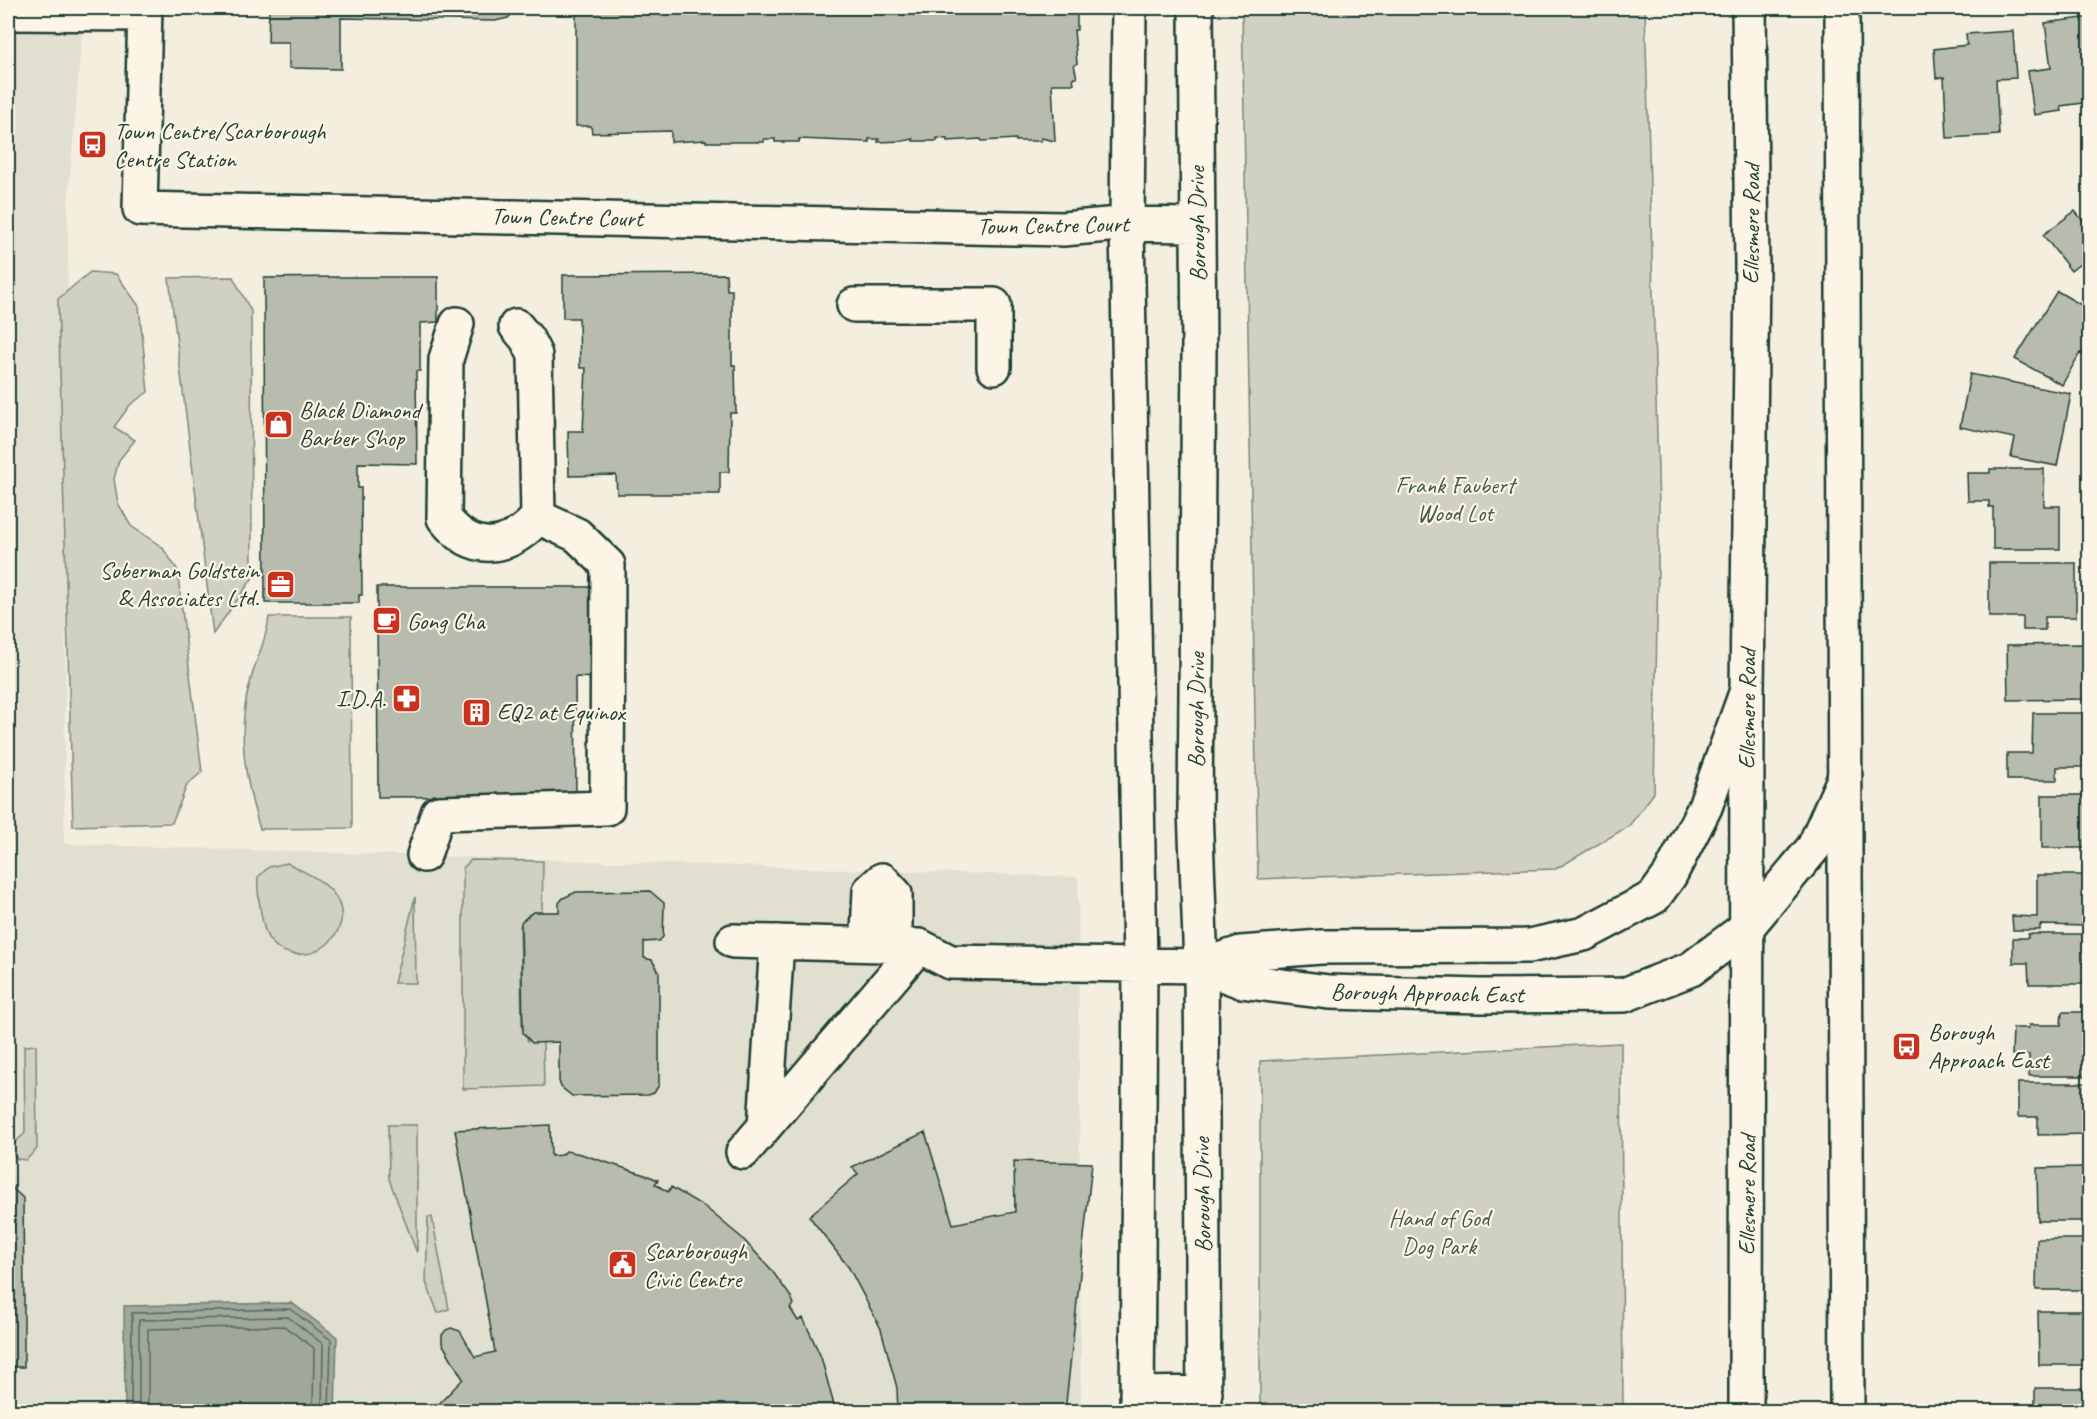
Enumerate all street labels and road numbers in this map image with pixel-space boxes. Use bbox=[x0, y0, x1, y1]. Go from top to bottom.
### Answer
street label: Ellesmere Road bbox=[1736, 160, 1766, 284]
street label: Borough Drive bbox=[1181, 164, 1213, 282]
street label: Town Centre Court bbox=[491, 201, 645, 233]
street label: Town Centre Court bbox=[977, 209, 1131, 241]
street label: Ellesmere Road bbox=[1732, 645, 1762, 769]
street label: Borough Drive bbox=[1181, 650, 1211, 768]
street label: Borough Approach East bbox=[1330, 976, 1526, 1010]
street label: Ellesmere Road bbox=[1732, 1131, 1762, 1255]
street label: Borough Drive bbox=[1186, 1135, 1218, 1253]

